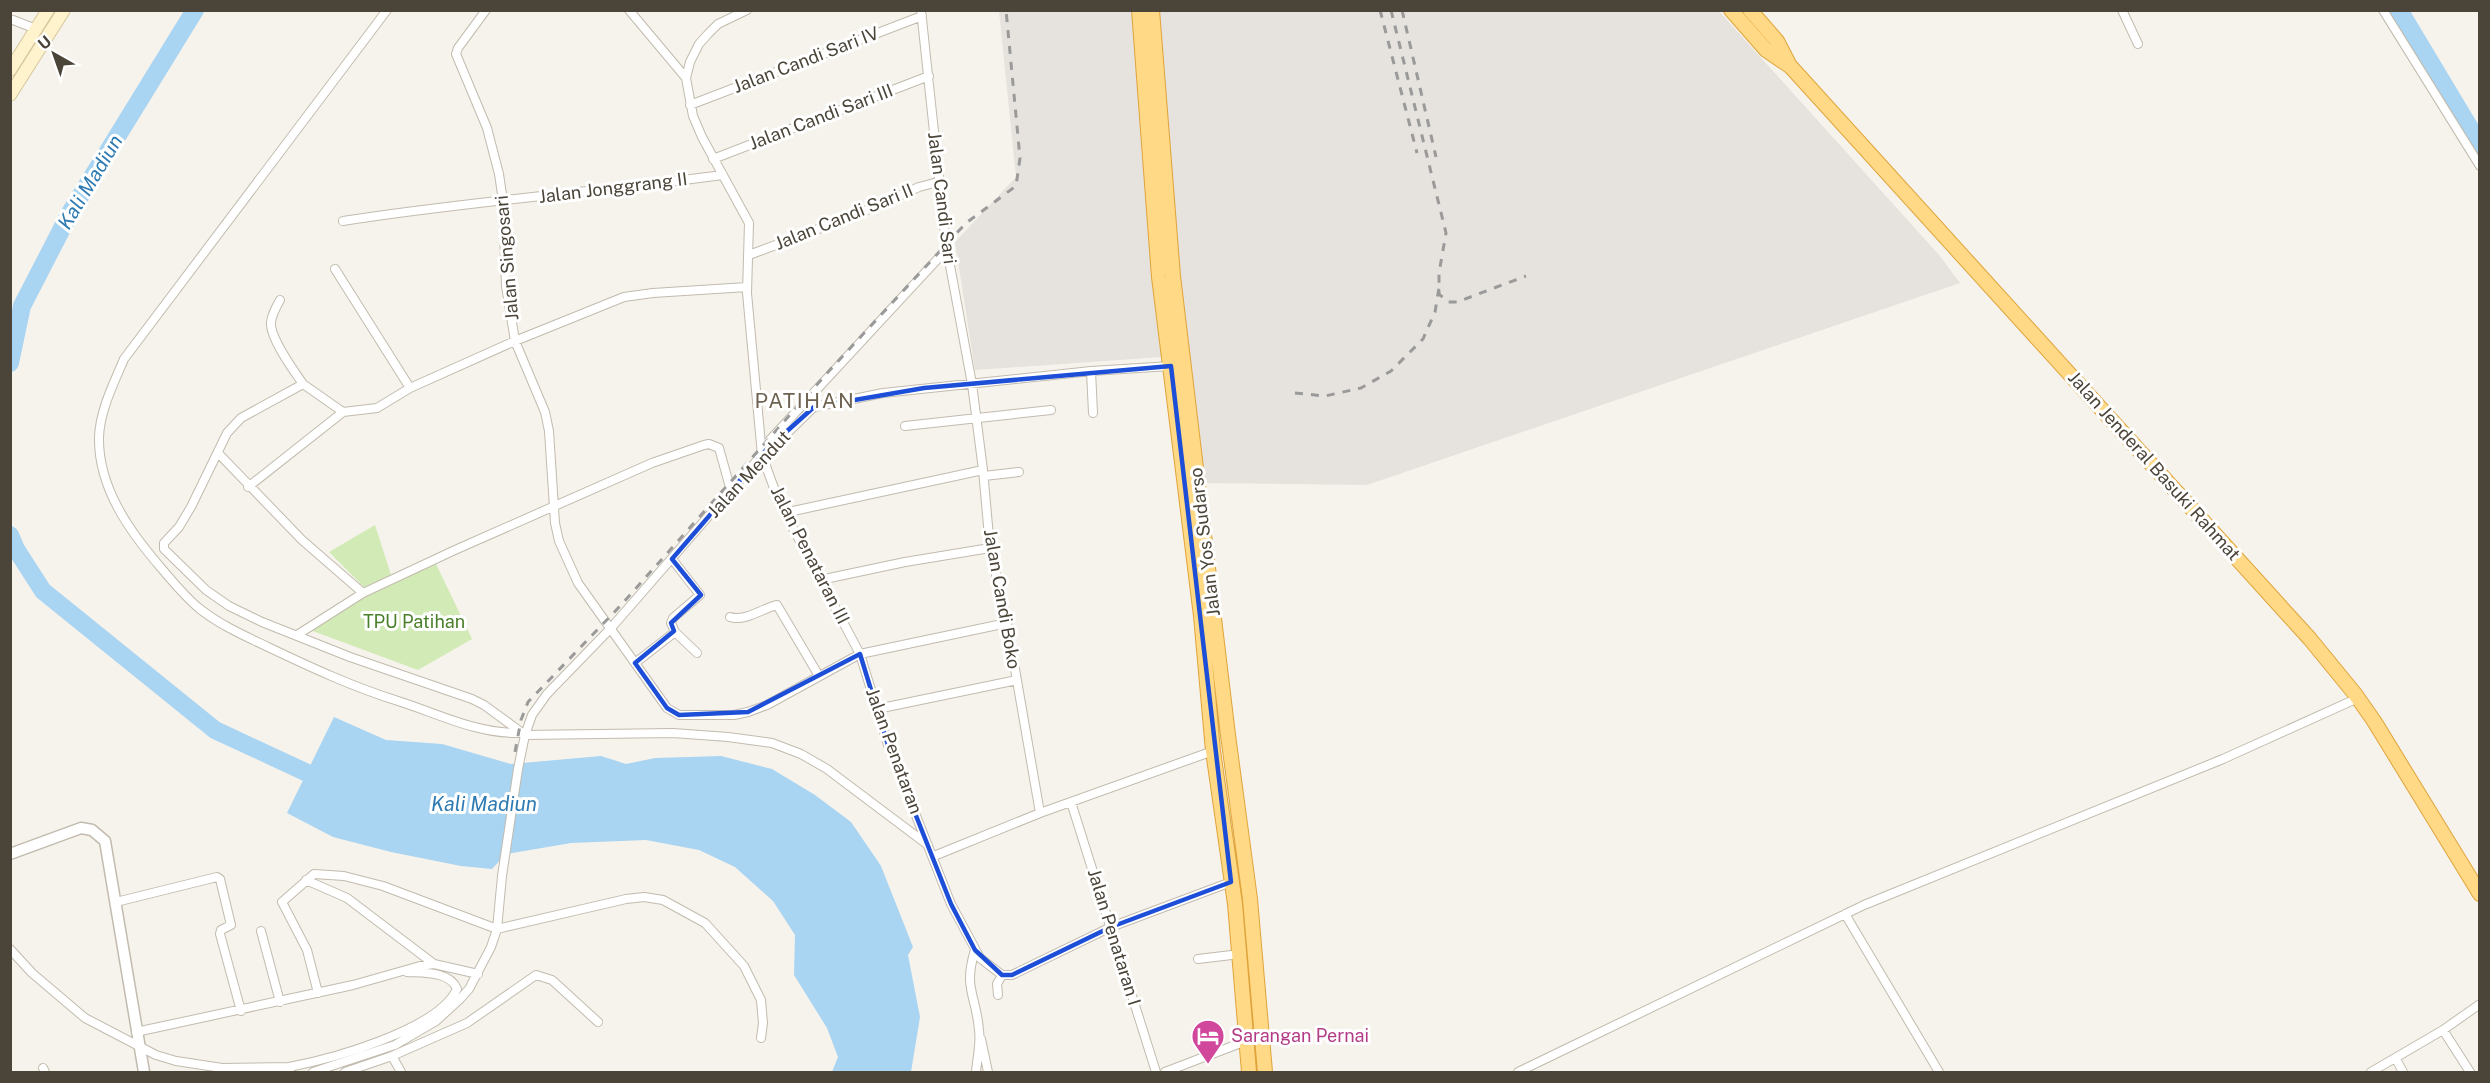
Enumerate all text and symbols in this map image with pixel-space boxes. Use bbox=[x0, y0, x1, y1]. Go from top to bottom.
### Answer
street label: Jalan Candi Sari IV bbox=[730, 22, 882, 97]
north arrow bbox=[24, 24, 84, 84]
text: U bbox=[34, 32, 55, 54]
street label: Jalan Candi Sari III bbox=[746, 79, 896, 154]
water label: Kali Madiun bbox=[52, 130, 128, 234]
street label: Jalan Candi Sari bbox=[924, 131, 961, 265]
street label: Jalan Jonggrang II bbox=[537, 168, 688, 207]
street label: Jalan Candi Sari II bbox=[772, 179, 916, 254]
street label: Jalan Singosari bbox=[491, 195, 522, 322]
street label: Jalan Jenderal Basuki Rahmat bbox=[2064, 367, 2245, 564]
district label: PATIHAN bbox=[755, 388, 855, 413]
street label: Jalan Mendut bbox=[703, 426, 794, 522]
street label: Jalan Yos Sudarso bbox=[1185, 466, 1224, 618]
street label: Jalan Penataran III bbox=[767, 482, 854, 627]
street label: Jalan Candi Boko bbox=[980, 527, 1025, 670]
park label: TPU Patihan bbox=[363, 611, 465, 632]
street label: Jalan Penataran bbox=[862, 685, 927, 817]
water label: Kali Madiun bbox=[431, 792, 537, 816]
street label: Jalan Penataran I bbox=[1084, 866, 1145, 1008]
hotel icon: Sarangan Pernai bbox=[1190, 1018, 1226, 1065]
place label: Sarangan Pernai bbox=[1231, 1025, 1369, 1046]

